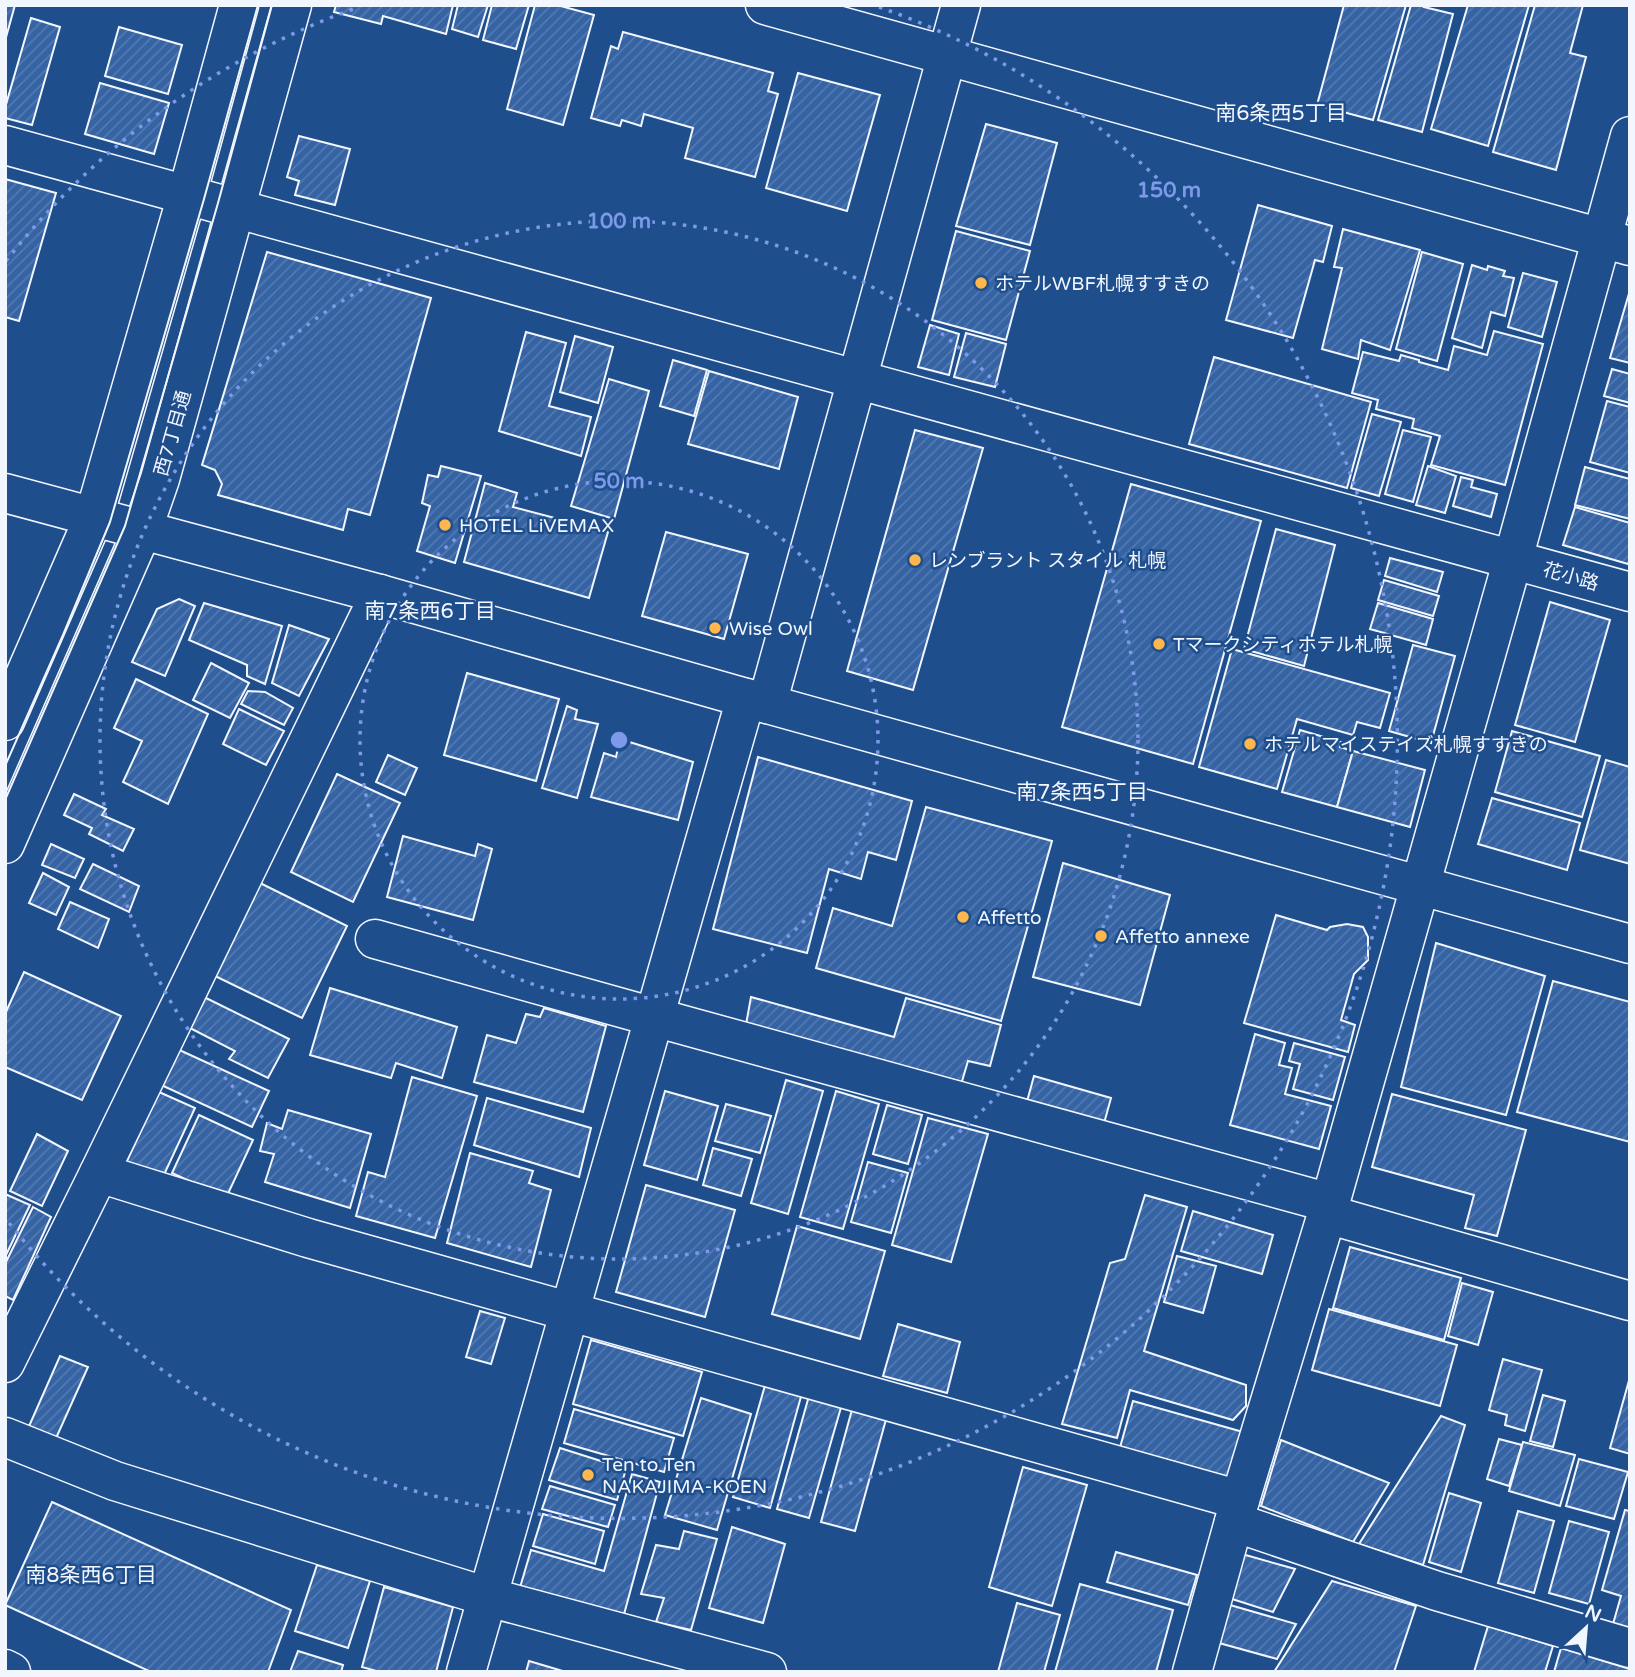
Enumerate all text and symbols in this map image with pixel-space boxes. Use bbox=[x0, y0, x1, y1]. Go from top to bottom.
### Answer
district label: 南6条西5丁目 bbox=[1215, 101, 1347, 126]
text: 150 m bbox=[1137, 178, 1201, 203]
text: 100 m bbox=[587, 209, 651, 234]
place label: ホテルWBF札幌すすきの bbox=[995, 273, 1210, 295]
marker: ホテルWBF札幌すすきの bbox=[973, 275, 989, 291]
street label: 西7丁目通 bbox=[150, 388, 196, 479]
text: 50 m bbox=[593, 469, 645, 494]
place label: HOTEL LiVEMAX bbox=[459, 515, 614, 537]
marker: HOTEL LiVEMAX bbox=[437, 517, 453, 533]
place label: レンブラント スタイル 札幌 bbox=[929, 550, 1166, 572]
marker: レンブラント スタイル 札幌 bbox=[907, 552, 923, 568]
street label: 花小路 bbox=[1540, 559, 1601, 595]
district label: 南7条西6丁目 bbox=[364, 599, 496, 624]
place label: Wise Owl bbox=[729, 618, 813, 640]
marker: Wise Owl bbox=[707, 620, 723, 636]
place label: Tマークシティホテル札幌 bbox=[1173, 634, 1392, 656]
marker: Tマークシティホテル札幌 bbox=[1151, 636, 1167, 652]
centre of rings bbox=[607, 728, 631, 752]
place label: ホテルマイステイズ札幌すすきの bbox=[1264, 734, 1548, 756]
marker: ホテルマイステイズ札幌すすきの bbox=[1242, 736, 1258, 752]
district label: 南7条西5丁目 bbox=[1016, 780, 1148, 805]
place label: Affetto bbox=[977, 907, 1042, 929]
marker: Affetto bbox=[955, 909, 971, 925]
place label: Affetto annexe bbox=[1115, 926, 1250, 948]
marker: Affetto annexe bbox=[1093, 928, 1109, 944]
place label: Ten to Ten NAKAJIMA-KOEN bbox=[602, 1454, 767, 1498]
marker: Ten to Ten NAKAJIMA-KOEN bbox=[580, 1467, 596, 1483]
district label: 南8条西6丁目 bbox=[25, 1563, 157, 1588]
north arrow bbox=[1551, 1593, 1621, 1663]
text: N bbox=[1581, 1600, 1605, 1627]

